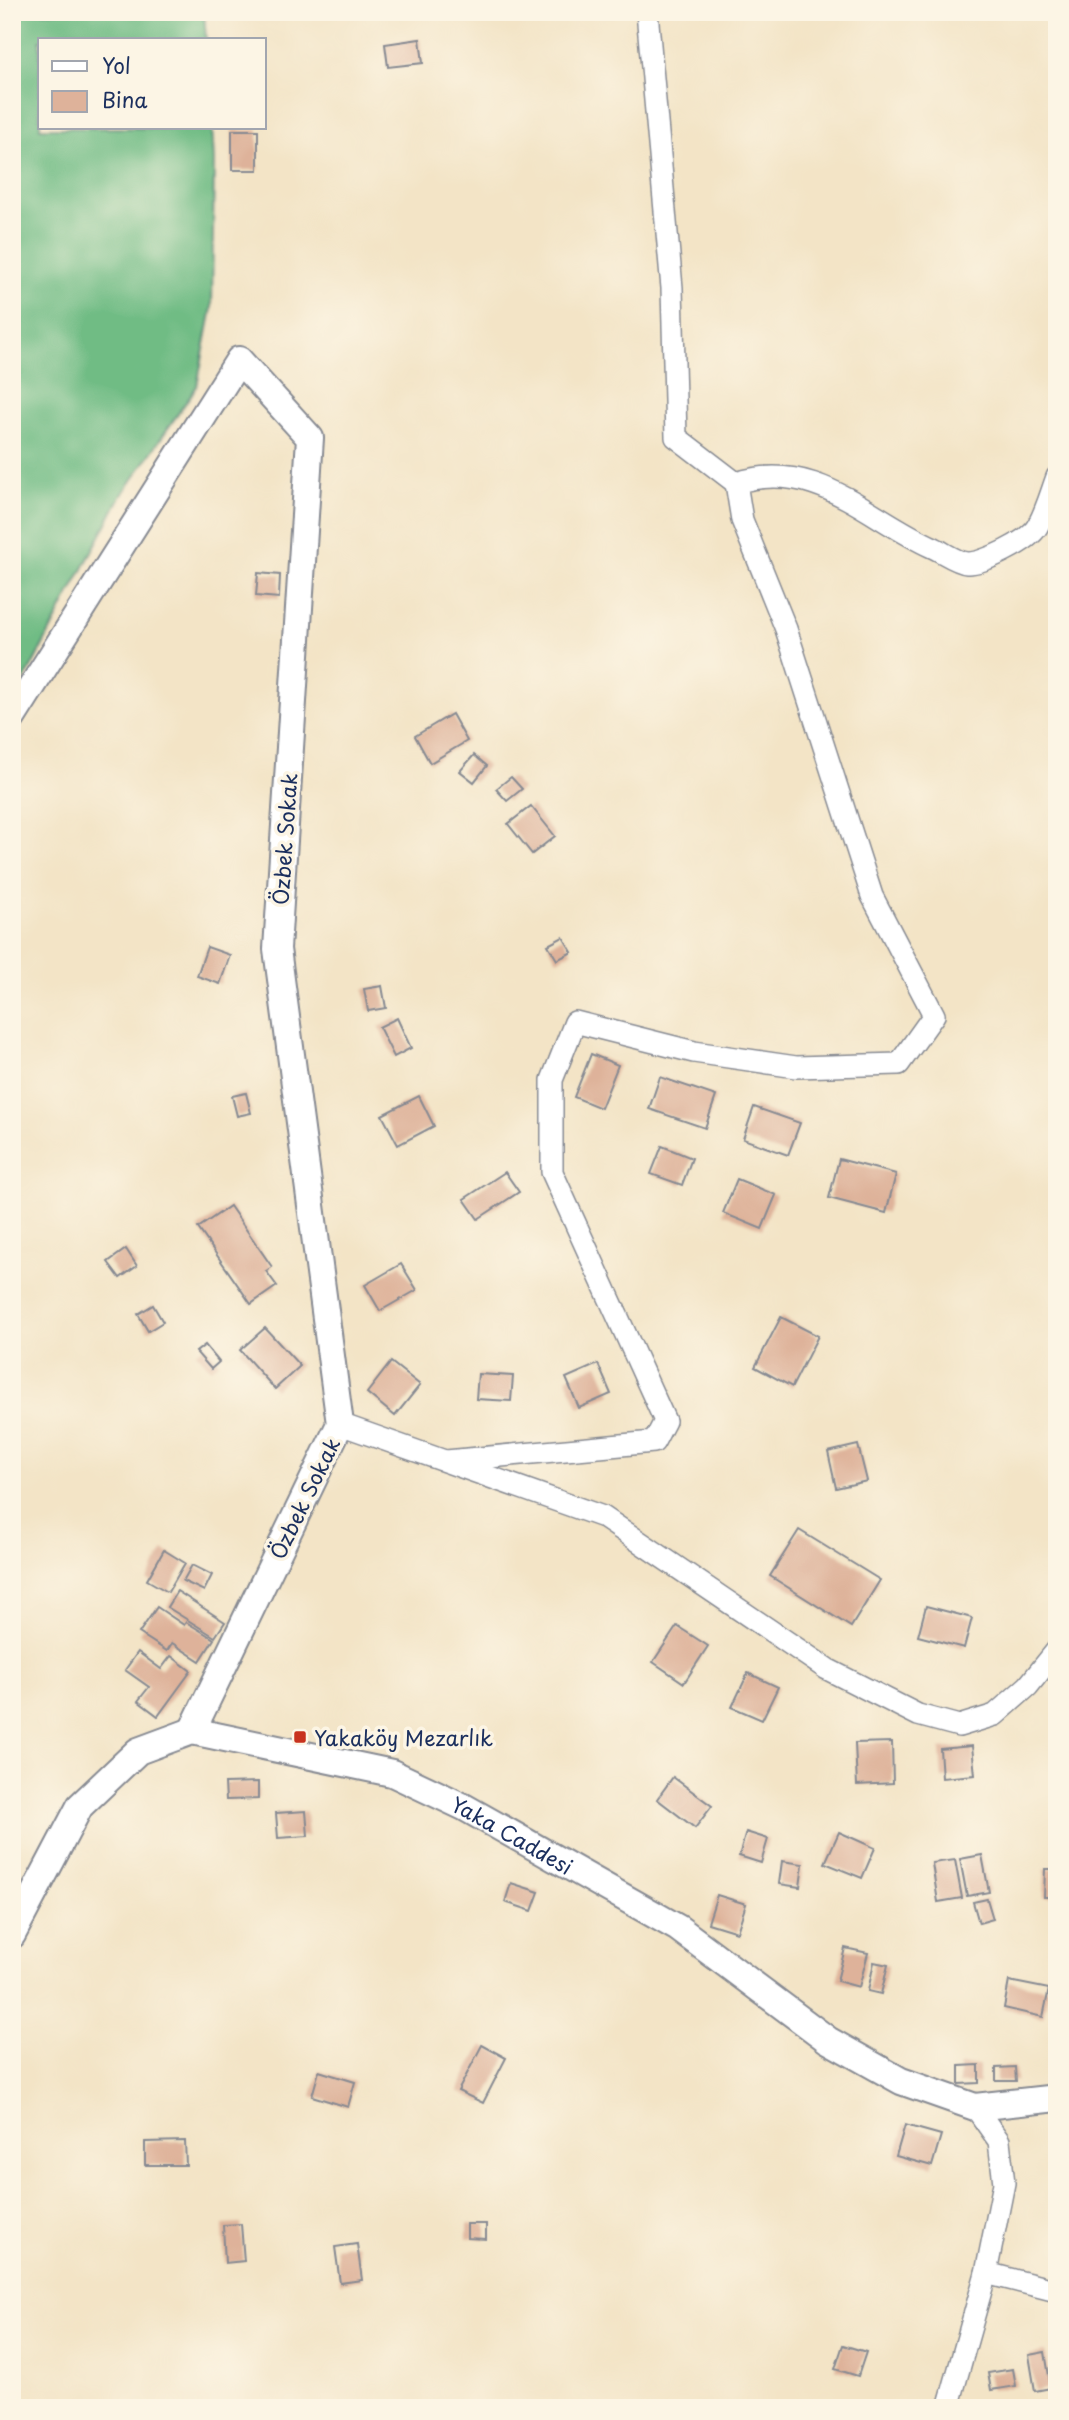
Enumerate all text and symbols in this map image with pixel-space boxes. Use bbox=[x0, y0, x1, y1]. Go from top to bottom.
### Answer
legend bbox=[38, 38, 266, 130]
text: Yol bbox=[102, 49, 131, 81]
text: Bina bbox=[102, 83, 148, 115]
street label: Özbek Sokak bbox=[263, 772, 305, 906]
street label: Özbek Sokak bbox=[261, 1431, 347, 1564]
place label: Yakaköy Mezarlık bbox=[314, 1721, 493, 1753]
marker: Yakaköy Mezarlık bbox=[292, 1729, 308, 1745]
street label: Yaka Caddesi bbox=[446, 1787, 579, 1882]

